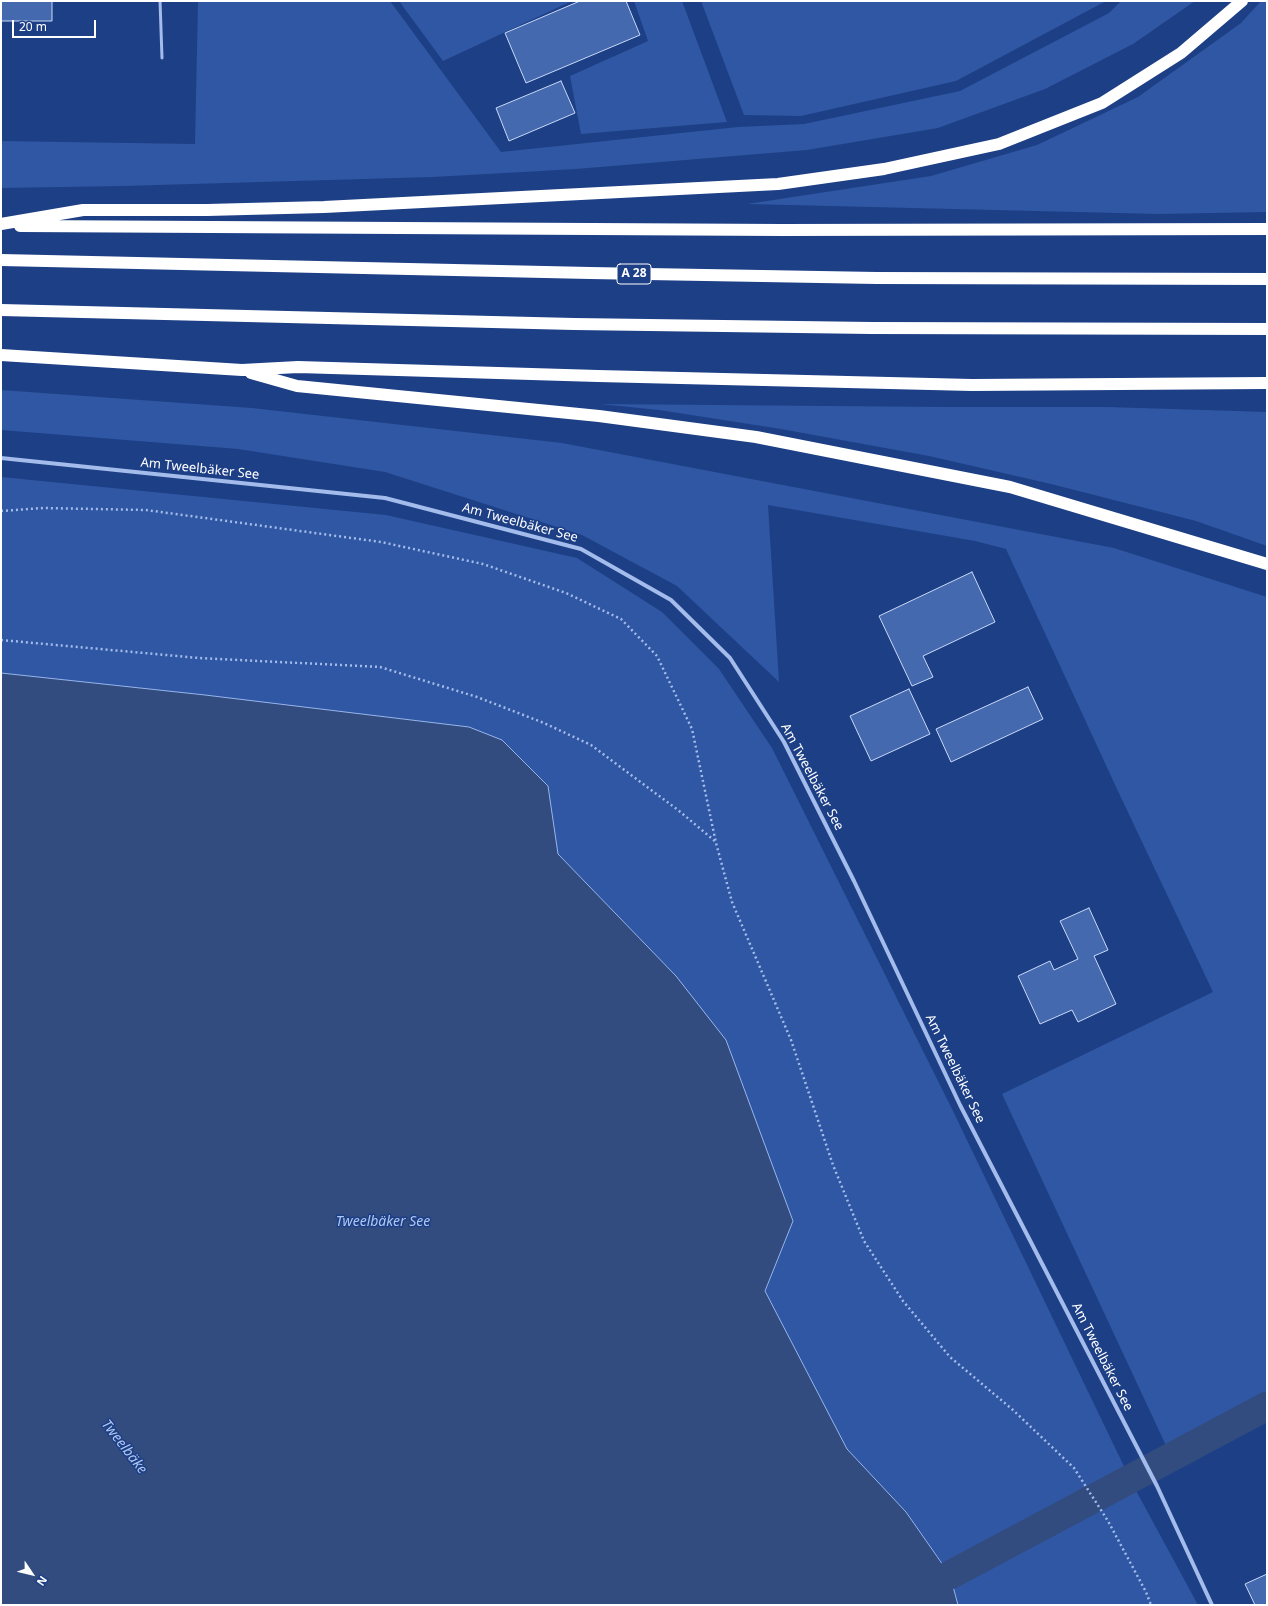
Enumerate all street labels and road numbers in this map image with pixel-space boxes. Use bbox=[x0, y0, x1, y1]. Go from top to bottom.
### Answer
road number: A 28 bbox=[617, 264, 651, 284]
street label: Am Tweelbäker See bbox=[140, 455, 260, 483]
street label: Am Tweelbäker See bbox=[460, 500, 580, 546]
street label: Am Tweelbäker See bbox=[777, 721, 847, 833]
street label: Am Tweelbäker See bbox=[922, 1012, 988, 1126]
street label: Am Tweelbäker See bbox=[1068, 1300, 1136, 1414]

